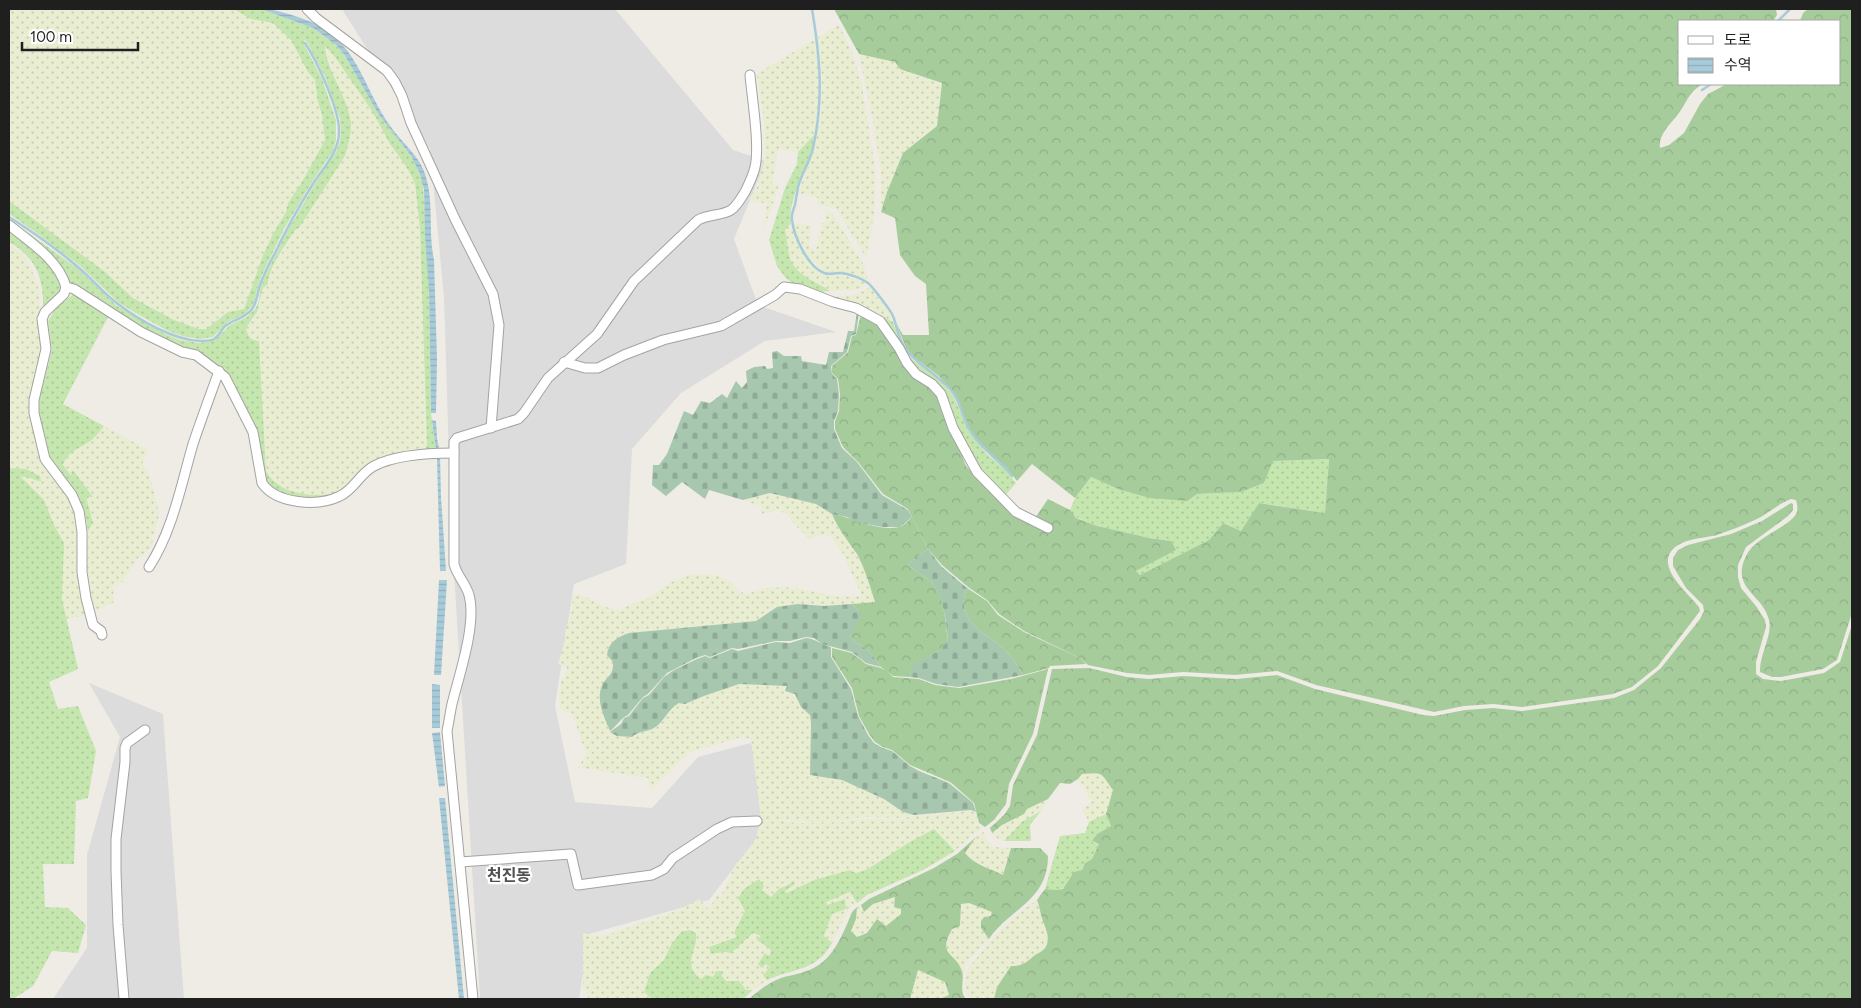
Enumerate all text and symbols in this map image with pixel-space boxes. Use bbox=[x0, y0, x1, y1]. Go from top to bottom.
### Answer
scale bar bbox=[22, 20, 139, 52]
legend bbox=[1678, 20, 1841, 85]
text: 100 m bbox=[30, 28, 72, 46]
text: 도로 bbox=[1724, 31, 1752, 49]
text: 수역 bbox=[1724, 56, 1752, 74]
district label: 천진동 bbox=[487, 866, 531, 885]

